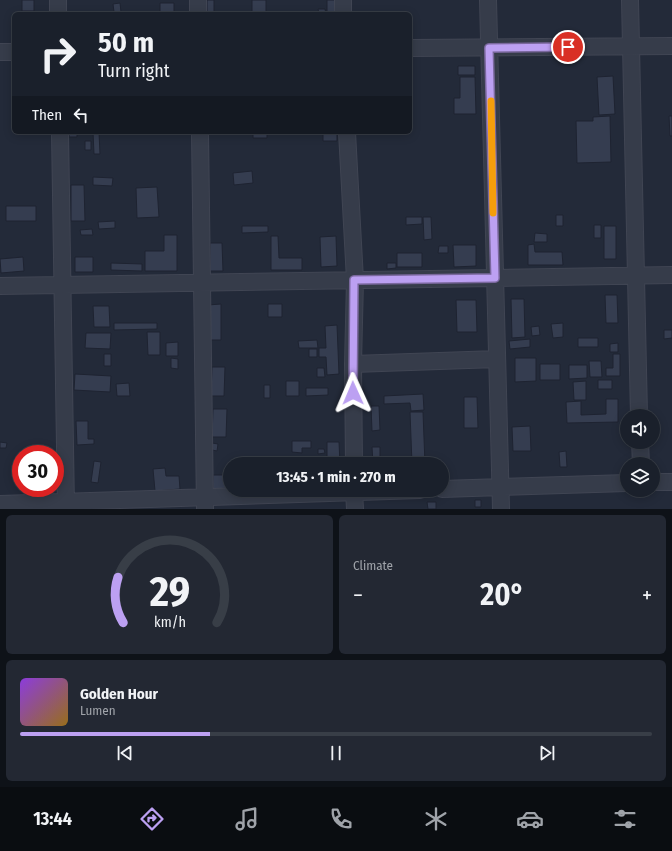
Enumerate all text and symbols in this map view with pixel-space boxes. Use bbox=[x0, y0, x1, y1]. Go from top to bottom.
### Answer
text: 50 m bbox=[98, 26, 154, 59]
icon: right bbox=[32, 28, 84, 80]
pin bbox=[551, 30, 585, 64]
icon: arrive bbox=[557, 36, 579, 58]
text: Turn right bbox=[98, 60, 170, 82]
icon: left bbox=[70, 104, 92, 126]
text: Then bbox=[32, 106, 62, 124]
position arrow bbox=[332, 372, 374, 414]
map controls bbox=[620, 409, 660, 497]
button: sound bbox=[620, 409, 660, 449]
speed limit sign: 30 bbox=[12, 445, 64, 497]
button: layers bbox=[620, 457, 660, 497]
text: 13:45 · 1 min · 270 m bbox=[276, 468, 396, 486]
text: Climate bbox=[353, 558, 393, 573]
text: 29 bbox=[148, 566, 190, 616]
text: 20° bbox=[480, 577, 525, 613]
text: − bbox=[353, 582, 363, 609]
text: + bbox=[642, 582, 652, 609]
text: km/h bbox=[154, 613, 185, 630]
text: Golden Hour bbox=[80, 685, 158, 703]
text: Lumen bbox=[80, 703, 116, 718]
icon: previous bbox=[114, 742, 136, 764]
icon: pause bbox=[325, 742, 347, 764]
icon: next bbox=[536, 742, 558, 764]
icon: directions bbox=[138, 805, 166, 833]
icon: music bbox=[233, 805, 261, 833]
icon: phone bbox=[327, 805, 355, 833]
icon: climate bbox=[422, 805, 450, 833]
icon: car bbox=[516, 805, 544, 833]
icon: filters bbox=[611, 805, 639, 833]
text: 13:44 bbox=[33, 808, 72, 830]

